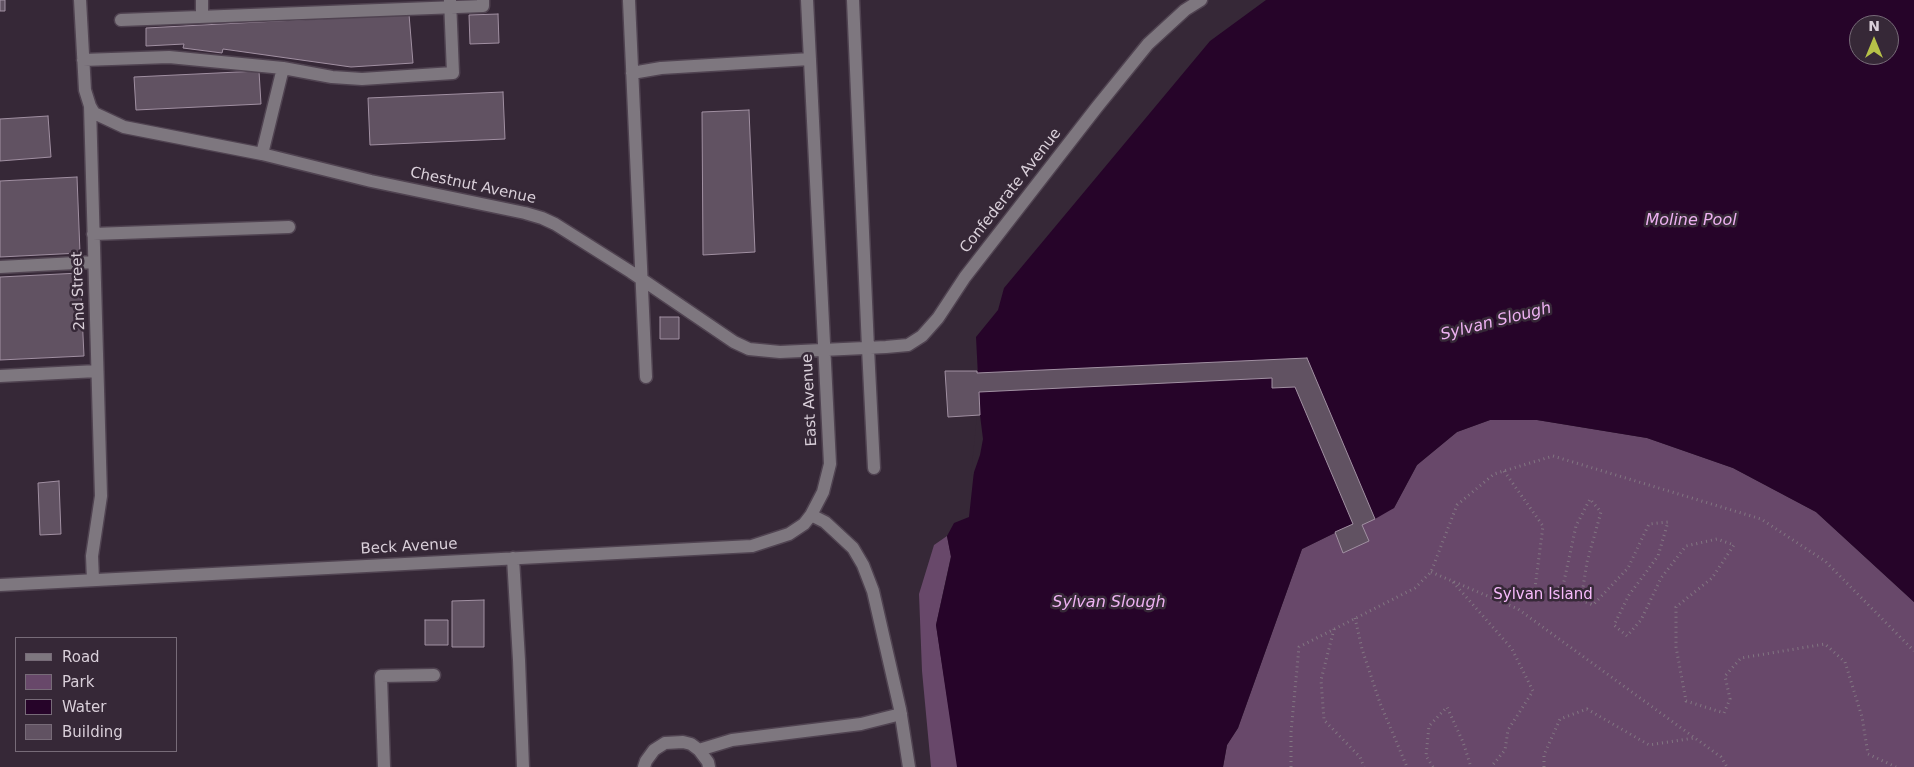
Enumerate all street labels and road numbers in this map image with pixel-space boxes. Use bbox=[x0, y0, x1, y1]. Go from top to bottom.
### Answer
street label: Confederate Avenue bbox=[957, 125, 1065, 257]
street label: Chestnut Avenue bbox=[408, 164, 538, 208]
street label: 2nd Street bbox=[69, 251, 89, 331]
street label: East Avenue bbox=[799, 353, 821, 447]
street label: Beck Avenue bbox=[360, 535, 458, 559]

